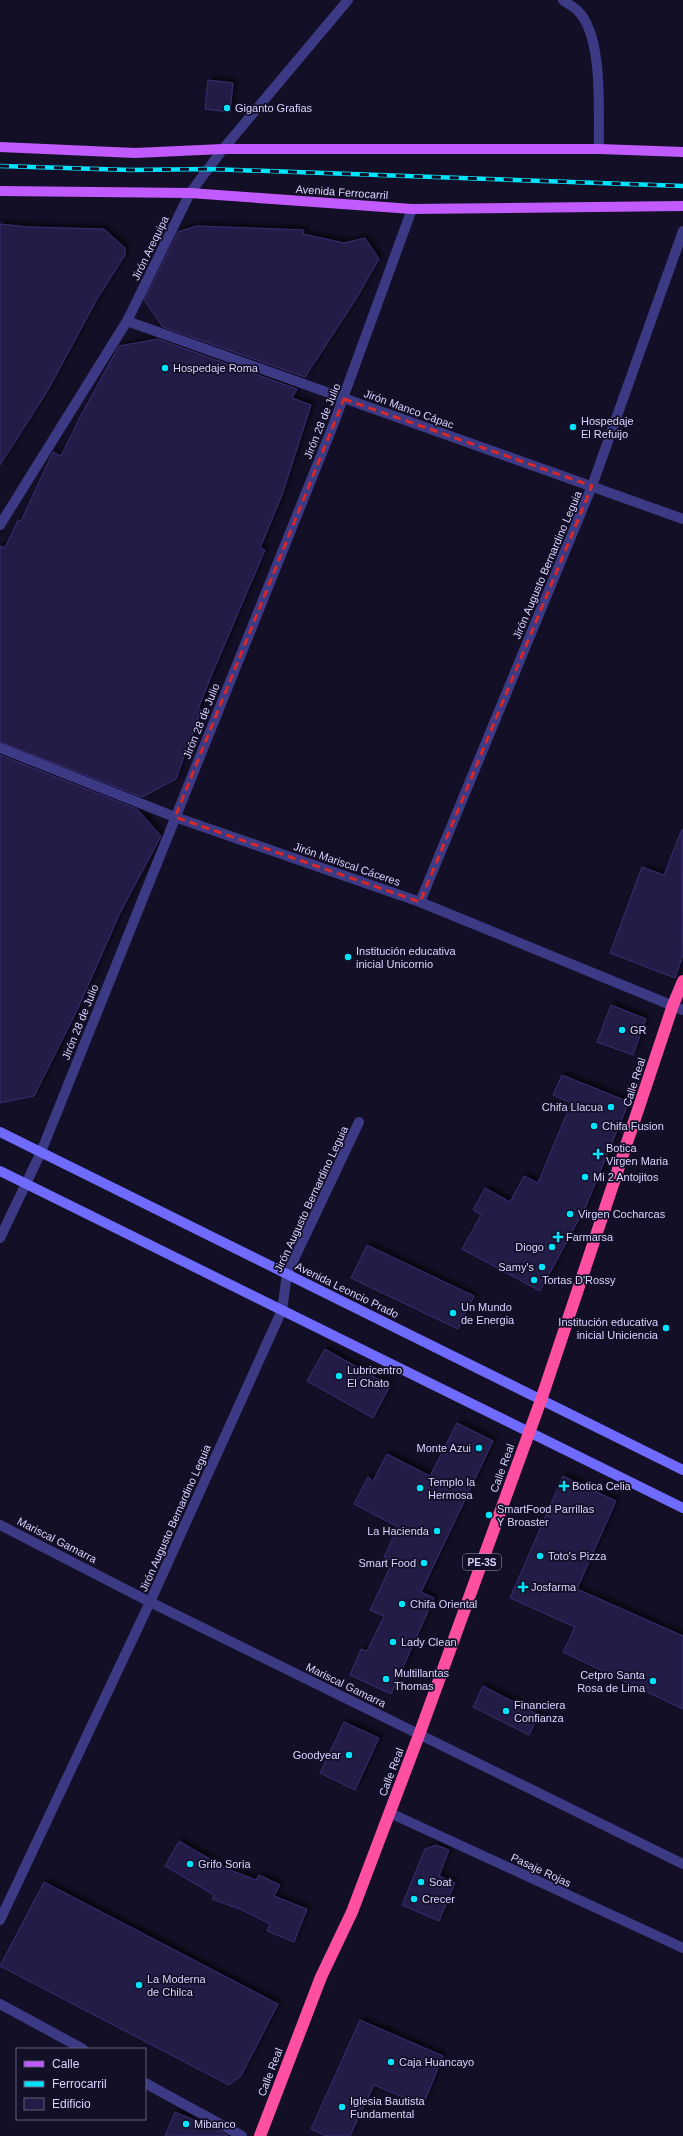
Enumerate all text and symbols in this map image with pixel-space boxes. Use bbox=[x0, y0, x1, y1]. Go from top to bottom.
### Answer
place label: Giganto Grafias bbox=[235, 102, 313, 114]
marker: Giganto Grafias bbox=[222, 103, 232, 113]
street label: Avenida Ferrocarril bbox=[295, 183, 389, 201]
street label: Jirón Arequipa bbox=[129, 213, 171, 282]
place label: Hospedaje Roma bbox=[173, 362, 259, 374]
marker: Hospedaje Roma bbox=[160, 363, 170, 373]
street label: Jirón 28 de Julio bbox=[301, 382, 343, 460]
street label: Jirón Manco Cápac bbox=[362, 387, 456, 431]
place label: Hospedaje El Refuijo bbox=[581, 415, 634, 440]
marker: Hospedaje El Refuijo bbox=[568, 422, 578, 432]
street label: Jirón Augusto Bernardino Leguia bbox=[510, 488, 584, 641]
street label: Jirón 28 de Julio bbox=[180, 682, 222, 760]
street label: Jirón Mariscal Cáceres bbox=[292, 840, 402, 888]
place label: Institución educativa inicial Unicornio bbox=[356, 945, 457, 970]
marker: Institución educativa inicial Unicornio bbox=[343, 952, 353, 962]
street label: Jirón 28 de Julio bbox=[59, 983, 101, 1061]
place label: GR bbox=[630, 1024, 647, 1036]
marker: GR bbox=[617, 1025, 627, 1035]
street label: Calle Real bbox=[620, 1056, 648, 1108]
place label: Chifa Llacua bbox=[542, 1101, 604, 1113]
marker: Chifa Llacua bbox=[606, 1102, 616, 1112]
place label: Chifa Fusion bbox=[602, 1120, 664, 1132]
marker: Chifa Fusion bbox=[589, 1121, 599, 1131]
street label: Jirón Augusto Bernardino Leguia bbox=[272, 1123, 351, 1274]
place label: Botica Virgen Maria bbox=[606, 1142, 669, 1167]
marker: Botica Virgen Maria bbox=[593, 1149, 603, 1159]
place label: Mi 2 Antojitos bbox=[593, 1171, 659, 1183]
marker: Mi 2 Antojitos bbox=[580, 1172, 590, 1182]
place label: Virgen Cocharcas bbox=[578, 1208, 666, 1220]
marker: Virgen Cocharcas bbox=[565, 1209, 575, 1219]
place label: Farmarsa bbox=[566, 1231, 614, 1243]
marker: Farmarsa bbox=[553, 1232, 563, 1242]
place label: Diogo bbox=[515, 1241, 544, 1253]
marker: Diogo bbox=[547, 1242, 557, 1252]
street label: Avenida Leoncio Prado bbox=[293, 1260, 401, 1320]
place label: Samy's bbox=[498, 1261, 534, 1273]
marker: Samy's bbox=[537, 1262, 547, 1272]
place label: Tortas D'Rossy bbox=[542, 1274, 616, 1286]
marker: Tortas D'Rossy bbox=[529, 1275, 539, 1285]
place label: Un Mundo de Energia bbox=[461, 1301, 515, 1326]
marker: Un Mundo de Energia bbox=[448, 1308, 458, 1318]
place label: Institución educativa inicial Uniciencia bbox=[558, 1316, 659, 1341]
marker: Institución educativa inicial Uniciencia bbox=[661, 1323, 671, 1333]
place label: Lubricentro El Chato bbox=[347, 1364, 402, 1389]
marker: Lubricentro El Chato bbox=[334, 1371, 344, 1381]
street label: Jirón Augusto Bernardino Leguia bbox=[137, 1442, 213, 1593]
place label: Monte Azui bbox=[417, 1442, 471, 1454]
street label: Calle Real bbox=[488, 1442, 516, 1494]
marker: Monte Azui bbox=[474, 1443, 484, 1453]
place label: Templo la Hermosa bbox=[428, 1476, 476, 1501]
place label: Botica Celia bbox=[572, 1480, 632, 1492]
marker: Botica Celia bbox=[559, 1481, 569, 1491]
marker: Templo la Hermosa bbox=[415, 1483, 425, 1493]
place label: SmartFood Parrillas Y Broaster bbox=[497, 1503, 595, 1528]
marker: SmartFood Parrillas Y Broaster bbox=[484, 1510, 494, 1520]
street label: Mariscal Gamarra bbox=[15, 1515, 99, 1566]
place label: La Hacienda bbox=[367, 1525, 430, 1537]
marker: La Hacienda bbox=[432, 1526, 442, 1536]
place label: Toto's Pizza bbox=[548, 1550, 607, 1562]
marker: Toto's Pizza bbox=[535, 1551, 545, 1561]
road number: PE-3S bbox=[463, 1554, 501, 1570]
place label: Smart Food bbox=[359, 1557, 416, 1569]
marker: Smart Food bbox=[419, 1558, 429, 1568]
place label: Josfarma bbox=[531, 1581, 577, 1593]
marker: Josfarma bbox=[518, 1582, 528, 1592]
place label: Chifa Oriental bbox=[410, 1598, 477, 1610]
marker: Chifa Oriental bbox=[397, 1599, 407, 1609]
place label: Lady Clean bbox=[401, 1636, 457, 1648]
marker: Lady Clean bbox=[388, 1637, 398, 1647]
street label: Mariscal Gamarra bbox=[304, 1660, 389, 1710]
place label: Multillantas Thomas bbox=[394, 1667, 450, 1692]
place label: Cetpro Santa Rosa de Lima bbox=[577, 1669, 646, 1694]
marker: Multillantas Thomas bbox=[381, 1674, 391, 1684]
marker: Cetpro Santa Rosa de Lima bbox=[648, 1676, 658, 1686]
place label: Financiera Confianza bbox=[514, 1699, 566, 1724]
marker: Financiera Confianza bbox=[501, 1706, 511, 1716]
street label: Calle Real bbox=[376, 1746, 406, 1798]
place label: Goodyear bbox=[293, 1749, 341, 1761]
marker: Goodyear bbox=[344, 1750, 354, 1760]
street label: Pasaje Rojas bbox=[509, 1851, 573, 1889]
place label: Grifo Soria bbox=[198, 1858, 251, 1870]
marker: Grifo Soria bbox=[185, 1859, 195, 1869]
place label: Soat bbox=[429, 1876, 452, 1888]
marker: Soat bbox=[416, 1877, 426, 1887]
place label: Crecer bbox=[422, 1893, 455, 1905]
marker: Crecer bbox=[409, 1894, 419, 1904]
place label: La Moderna de Chilca bbox=[147, 1973, 207, 1998]
marker: La Moderna de Chilca bbox=[134, 1980, 144, 1990]
street label: Calle Real bbox=[255, 2046, 285, 2098]
legend bbox=[16, 2048, 146, 2120]
place label: Caja Huancayo bbox=[399, 2056, 474, 2068]
text: Calle bbox=[52, 2057, 80, 2071]
marker: Caja Huancayo bbox=[386, 2057, 396, 2067]
text: Ferrocarril bbox=[52, 2077, 107, 2091]
place label: Iglesia Bautista Fundamental bbox=[350, 2095, 425, 2120]
text: Edificio bbox=[52, 2097, 91, 2111]
marker: Iglesia Bautista Fundamental bbox=[337, 2102, 347, 2112]
place label: Mibanco bbox=[194, 2118, 236, 2130]
marker: Mibanco bbox=[181, 2119, 191, 2129]

